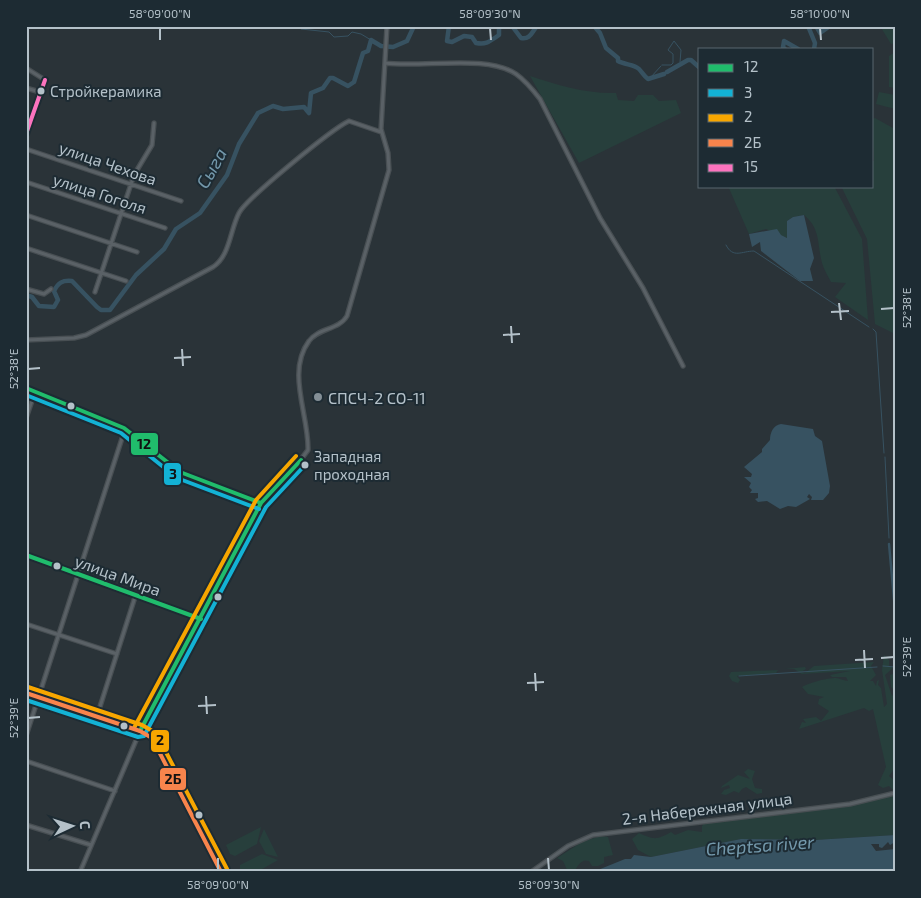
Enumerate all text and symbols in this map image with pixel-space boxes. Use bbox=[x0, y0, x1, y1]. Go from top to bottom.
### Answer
text: 58°09'00"N bbox=[129, 6, 191, 20]
text: 58°09'30"N bbox=[459, 6, 521, 20]
text: 58°10'00"N bbox=[790, 6, 850, 20]
legend bbox=[698, 48, 874, 188]
text: 12 bbox=[744, 57, 758, 75]
place label: Стройкерамика bbox=[50, 82, 161, 100]
text: 3 bbox=[744, 83, 752, 101]
marker: Стройкерамика bbox=[36, 86, 46, 96]
text: 2 bbox=[744, 107, 752, 125]
text: 2Б bbox=[744, 133, 761, 151]
street label: улица Чехова bbox=[56, 137, 159, 190]
water label: Сыга bbox=[191, 144, 231, 192]
text: 15 bbox=[744, 157, 758, 175]
street label: улица Гоголя bbox=[51, 169, 149, 218]
text: 52°38'E bbox=[899, 287, 913, 328]
text: 52°38'E bbox=[6, 348, 20, 389]
place label: СПСЧ-2 СО-11 bbox=[328, 388, 426, 407]
marker: СПСЧ-2 СО-11 bbox=[312, 391, 324, 403]
unlabelled marker bbox=[66, 401, 76, 411]
line badge: 12 bbox=[130, 432, 159, 456]
text: 12 bbox=[137, 435, 151, 452]
place label: Западная проходная bbox=[314, 447, 390, 483]
marker: Западная проходная bbox=[300, 460, 310, 470]
line badge: 3 bbox=[163, 462, 182, 486]
text: 3 bbox=[169, 465, 177, 482]
street label: улица Мира bbox=[72, 551, 163, 600]
unlabelled marker bbox=[52, 561, 62, 571]
unlabelled marker bbox=[213, 592, 223, 602]
text: 52°39'E bbox=[899, 637, 913, 677]
text: 52°39'E bbox=[6, 698, 20, 738]
unlabelled marker bbox=[119, 721, 129, 731]
line badge: 2 bbox=[150, 729, 170, 753]
text: 2 bbox=[156, 731, 164, 748]
line badge: 2Б bbox=[159, 767, 187, 791]
text: 2Б bbox=[165, 770, 182, 787]
street label: 2-я Набережная улица bbox=[621, 788, 793, 829]
north arrow bbox=[48, 800, 98, 850]
unlabelled marker bbox=[194, 810, 204, 820]
text: С bbox=[77, 820, 94, 830]
water label: Cheptsa river bbox=[705, 830, 816, 860]
text: 58°09'00"N bbox=[187, 877, 249, 891]
text: 58°09'30"N bbox=[518, 877, 580, 891]

